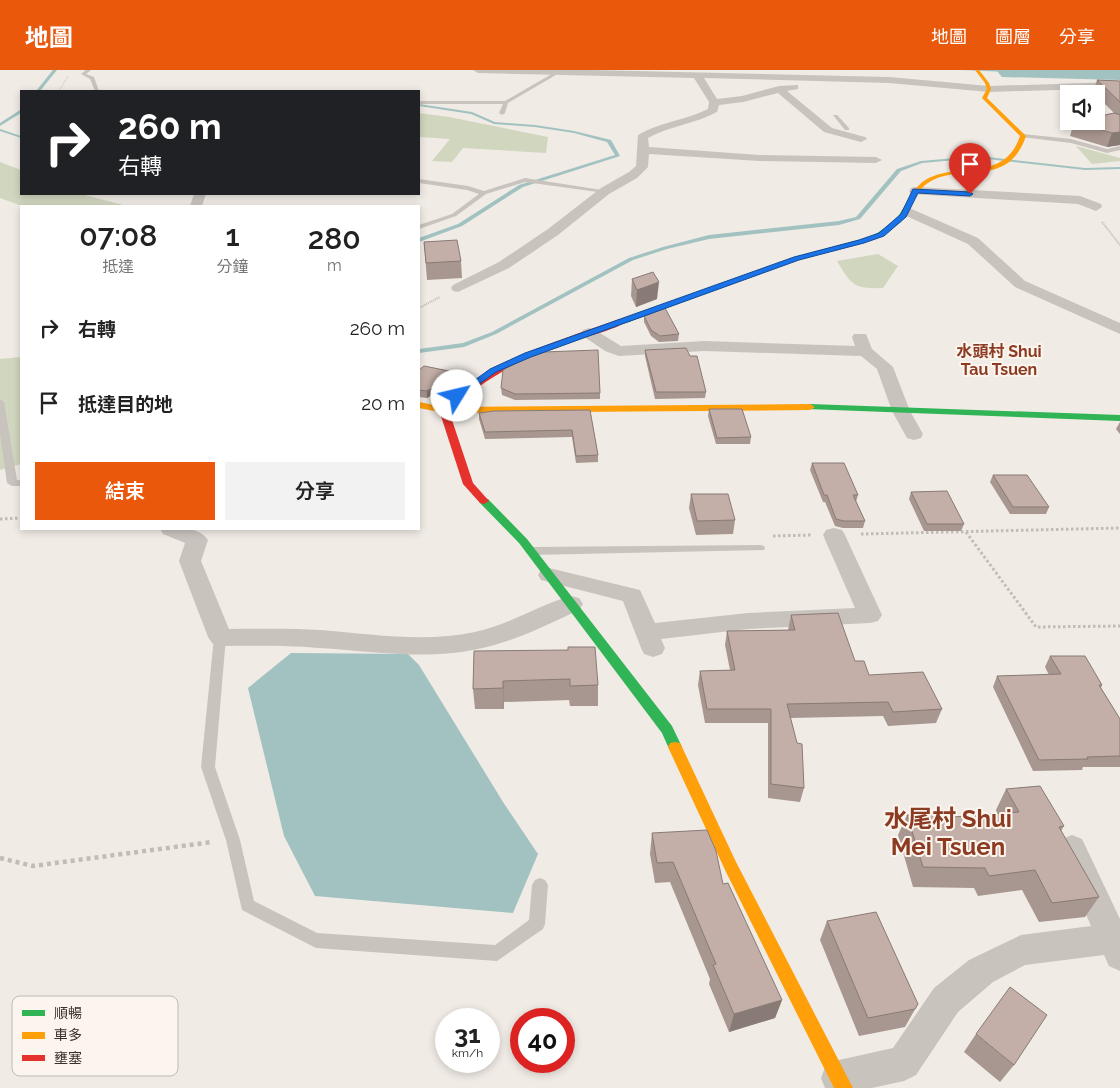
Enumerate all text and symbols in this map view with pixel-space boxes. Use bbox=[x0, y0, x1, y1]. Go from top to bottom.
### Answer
text: 地圖 bbox=[25, 23, 73, 52]
text: 地圖 bbox=[931, 26, 967, 47]
text: 圖層 bbox=[995, 26, 1031, 47]
text: 分享 bbox=[1059, 26, 1095, 47]
map controls bbox=[1060, 85, 1105, 130]
button: sound bbox=[1060, 85, 1105, 130]
text: 260 m bbox=[118, 106, 221, 147]
icon: right bbox=[35, 110, 100, 175]
pin bbox=[949, 143, 991, 194]
icon: arrive bbox=[956, 150, 984, 178]
text: 右轉 bbox=[118, 153, 162, 179]
text: 07:08 bbox=[79, 218, 157, 253]
text: 1 bbox=[225, 218, 240, 253]
text: 280 bbox=[308, 221, 361, 256]
text: m bbox=[327, 256, 342, 275]
text: 抵達 bbox=[102, 257, 134, 276]
text: 分鐘 bbox=[217, 257, 249, 276]
icon: right bbox=[35, 314, 63, 342]
text: 260 m bbox=[350, 317, 405, 339]
text: 右轉 bbox=[78, 318, 116, 340]
district label: 水頭村 Shui Tau Tsuen bbox=[956, 342, 1042, 379]
position arrow bbox=[430, 369, 482, 421]
icon: arrive bbox=[35, 389, 63, 417]
text: 20 m bbox=[361, 392, 405, 414]
text: 抵達目的地 bbox=[78, 393, 173, 415]
button: 結束 bbox=[35, 462, 215, 520]
button: 分享 bbox=[225, 462, 405, 520]
district label: 水尾村 Shui Mei Tsuen bbox=[884, 804, 1012, 861]
legend bbox=[12, 996, 178, 1076]
text: 順暢 bbox=[54, 1005, 82, 1021]
speed limit sign: 40 bbox=[510, 1008, 575, 1073]
text: 31 bbox=[454, 1019, 481, 1049]
text: 車多 bbox=[54, 1027, 82, 1043]
text: km/h bbox=[452, 1046, 483, 1060]
text: 壅塞 bbox=[54, 1050, 82, 1066]

